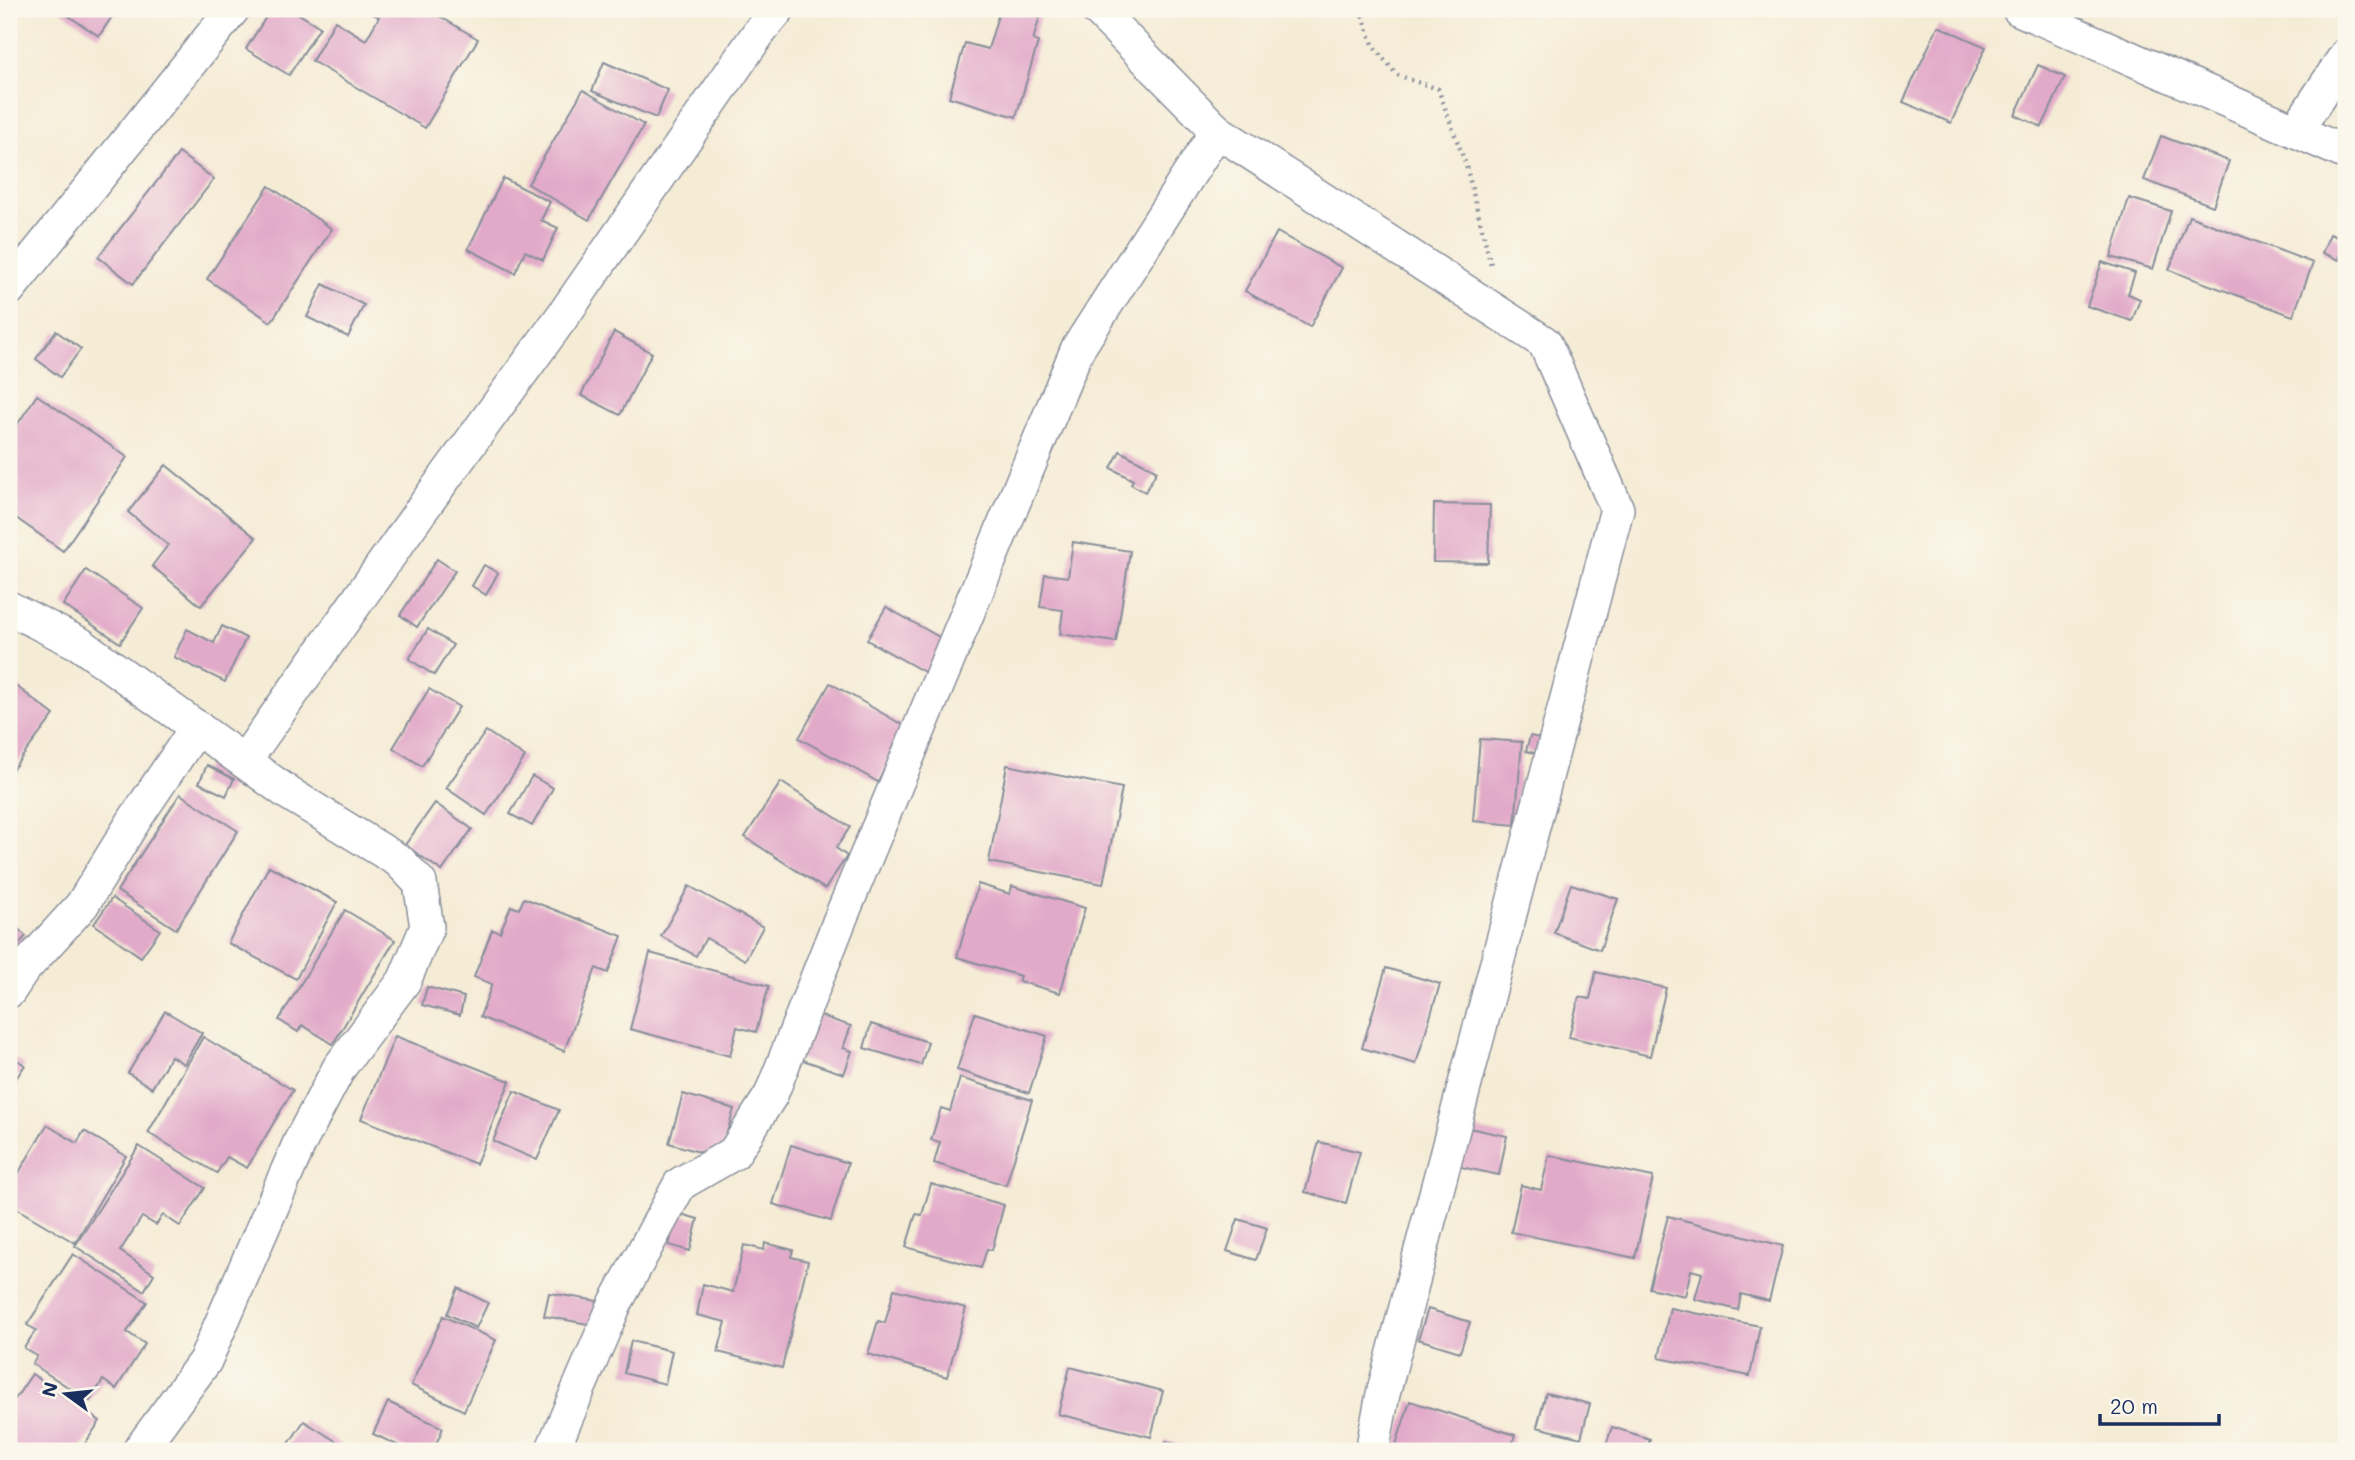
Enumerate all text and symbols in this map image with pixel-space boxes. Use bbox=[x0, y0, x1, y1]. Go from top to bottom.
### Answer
north arrow bbox=[32, 1358, 102, 1428]
text: N bbox=[35, 1379, 63, 1400]
scale bar bbox=[2100, 1383, 2218, 1427]
text: 20 m bbox=[2110, 1392, 2158, 1419]

